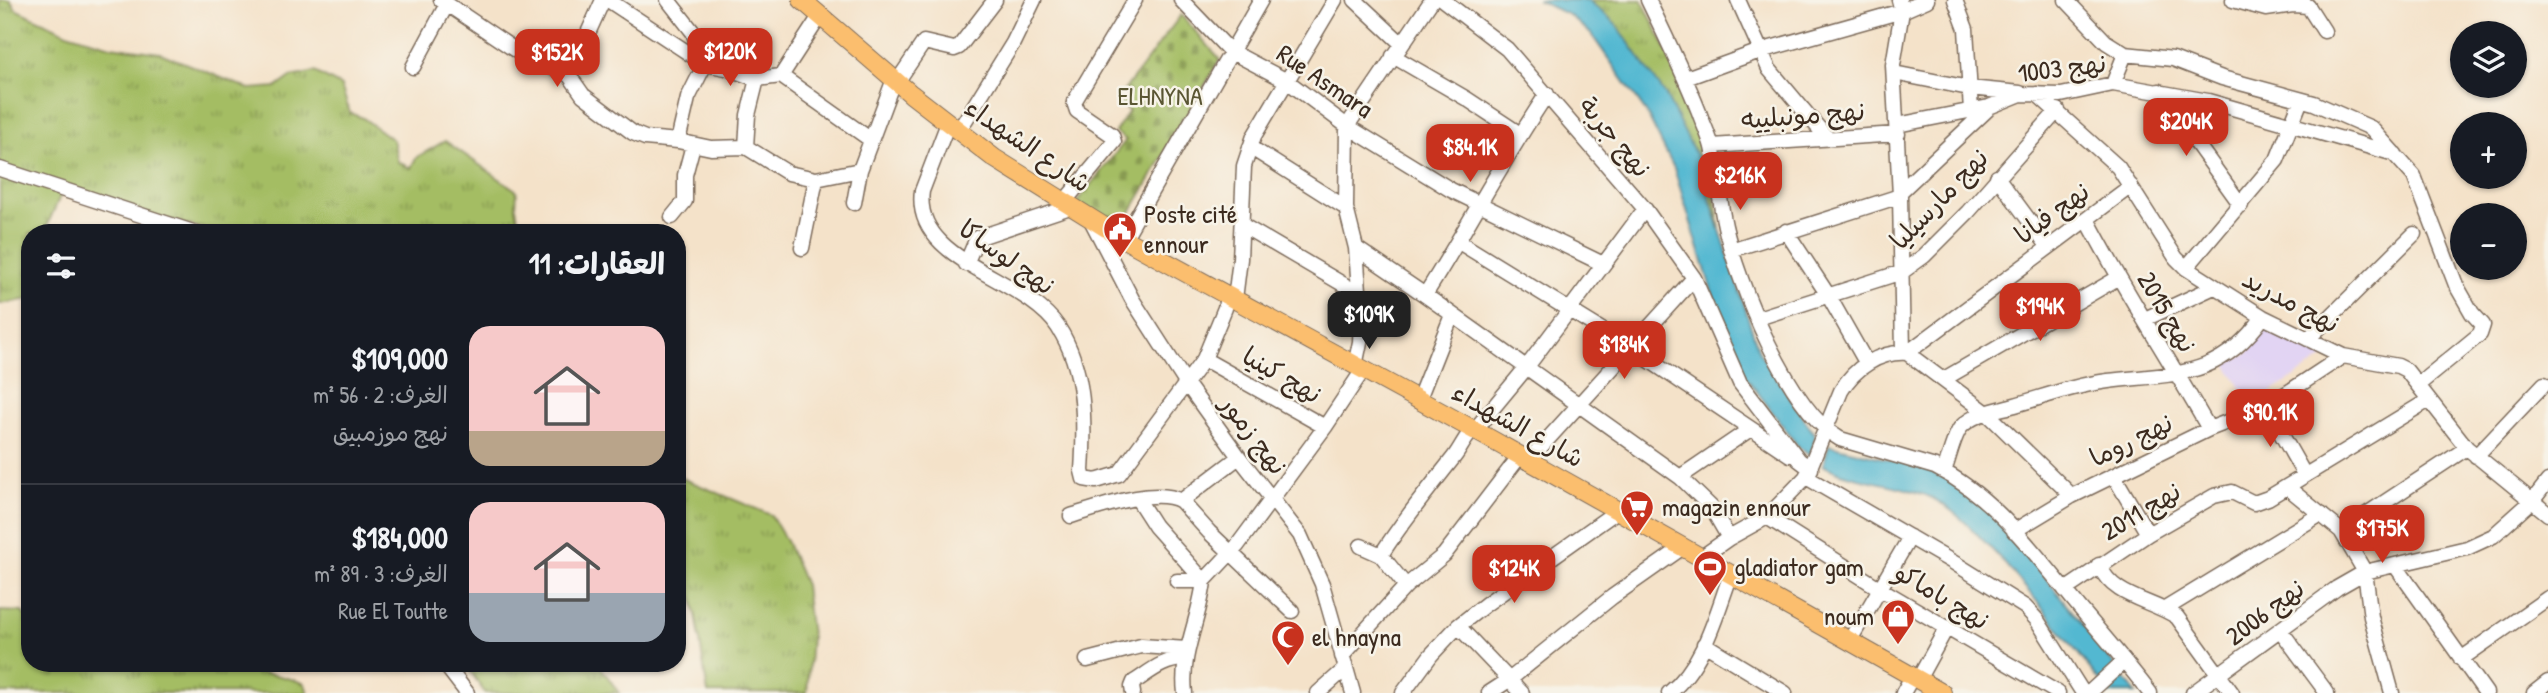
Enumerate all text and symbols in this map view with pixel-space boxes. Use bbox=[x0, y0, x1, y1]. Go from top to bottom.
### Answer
map controls bbox=[2450, 21, 2527, 280]
button: layers bbox=[2450, 21, 2527, 98]
pin: $120K bbox=[681, 28, 779, 88]
pin: $152K bbox=[508, 29, 606, 89]
text: $120K bbox=[703, 35, 757, 66]
text: $152K bbox=[531, 36, 583, 67]
street label: Rue Asmara bbox=[1270, 36, 1380, 126]
street label: نهج 1003 bbox=[2016, 45, 2108, 91]
park label: ELHNYNA bbox=[1117, 78, 1203, 113]
street label: شارع الشهداء bbox=[958, 89, 1098, 201]
street label: نهج جربة bbox=[1571, 89, 1659, 185]
street label: نهج مونبلييه bbox=[1740, 93, 1866, 137]
pin: $204K bbox=[2137, 99, 2235, 158]
text: $204K bbox=[2159, 105, 2213, 136]
button: + bbox=[2450, 112, 2527, 189]
pin: $84.1K bbox=[1413, 124, 1527, 184]
text: $84.1K bbox=[1442, 131, 1498, 162]
street label: نهج مارسيليا bbox=[1882, 140, 1996, 258]
pin: $216K bbox=[1691, 152, 1789, 212]
text: $216K bbox=[1714, 159, 1766, 190]
street label: نهج فيانا bbox=[2007, 173, 2097, 253]
place label: Poste cité ennour bbox=[1144, 196, 1237, 261]
button: − bbox=[2450, 203, 2527, 280]
public building icon: Poste cité ennour bbox=[1101, 210, 1139, 259]
street label: نهج لوساكا bbox=[952, 211, 1062, 303]
text: العقارات: 11 bbox=[529, 243, 665, 283]
icon: filters bbox=[42, 247, 80, 285]
street label: نهج مدريد bbox=[2236, 260, 2346, 342]
street label: نهج 2015 bbox=[2129, 265, 2205, 359]
pin: $194K bbox=[1991, 284, 2089, 343]
text: $194K bbox=[2015, 290, 2065, 321]
pin: $109K bbox=[1320, 292, 1418, 351]
text: $109K bbox=[1344, 298, 1394, 329]
pin: $184K bbox=[1575, 322, 1673, 381]
text: $184K bbox=[1599, 328, 1649, 359]
text: $109,000 bbox=[351, 338, 448, 378]
street label: نهج كينيا bbox=[1236, 338, 1328, 412]
icon: home bbox=[525, 354, 609, 438]
street label: شارع الشهداء bbox=[1446, 374, 1590, 476]
text: الغرف: 2 · 56 m² bbox=[313, 379, 448, 410]
street label: نهج زمور bbox=[1211, 386, 1296, 482]
pin: $90.1K bbox=[2213, 390, 2327, 449]
text: $90.1K bbox=[2242, 396, 2298, 427]
street label: نهج روما bbox=[2083, 404, 2179, 476]
text: نهج موزمبيق bbox=[333, 417, 448, 448]
street label: نهج 2011 bbox=[2094, 473, 2188, 549]
supermarket icon: magazin ennour bbox=[1618, 488, 1656, 537]
place label: magazin ennour bbox=[1662, 489, 1811, 524]
pin: $175K bbox=[2333, 505, 2431, 565]
text: $175K bbox=[2355, 512, 2409, 543]
text: $184,000 bbox=[351, 517, 448, 557]
icon: home bbox=[525, 530, 609, 614]
pin: $124K bbox=[1465, 546, 1563, 605]
sports icon: gladiator gam bbox=[1691, 548, 1729, 597]
place label: gladiator gam bbox=[1734, 549, 1864, 584]
text: $124K bbox=[1488, 552, 1540, 583]
street label: نهج باماكو bbox=[1887, 553, 1996, 638]
text: الغرف: 3 · 89 m² bbox=[314, 558, 448, 589]
street label: نهج 2006 bbox=[2218, 570, 2312, 654]
text: Rue El Toutte bbox=[338, 595, 448, 626]
shop icon: noum bbox=[1879, 597, 1917, 646]
place label: noum bbox=[1824, 598, 1874, 633]
mosque icon: el hnayna bbox=[1269, 618, 1307, 667]
place label: el hnayna bbox=[1312, 619, 1401, 654]

